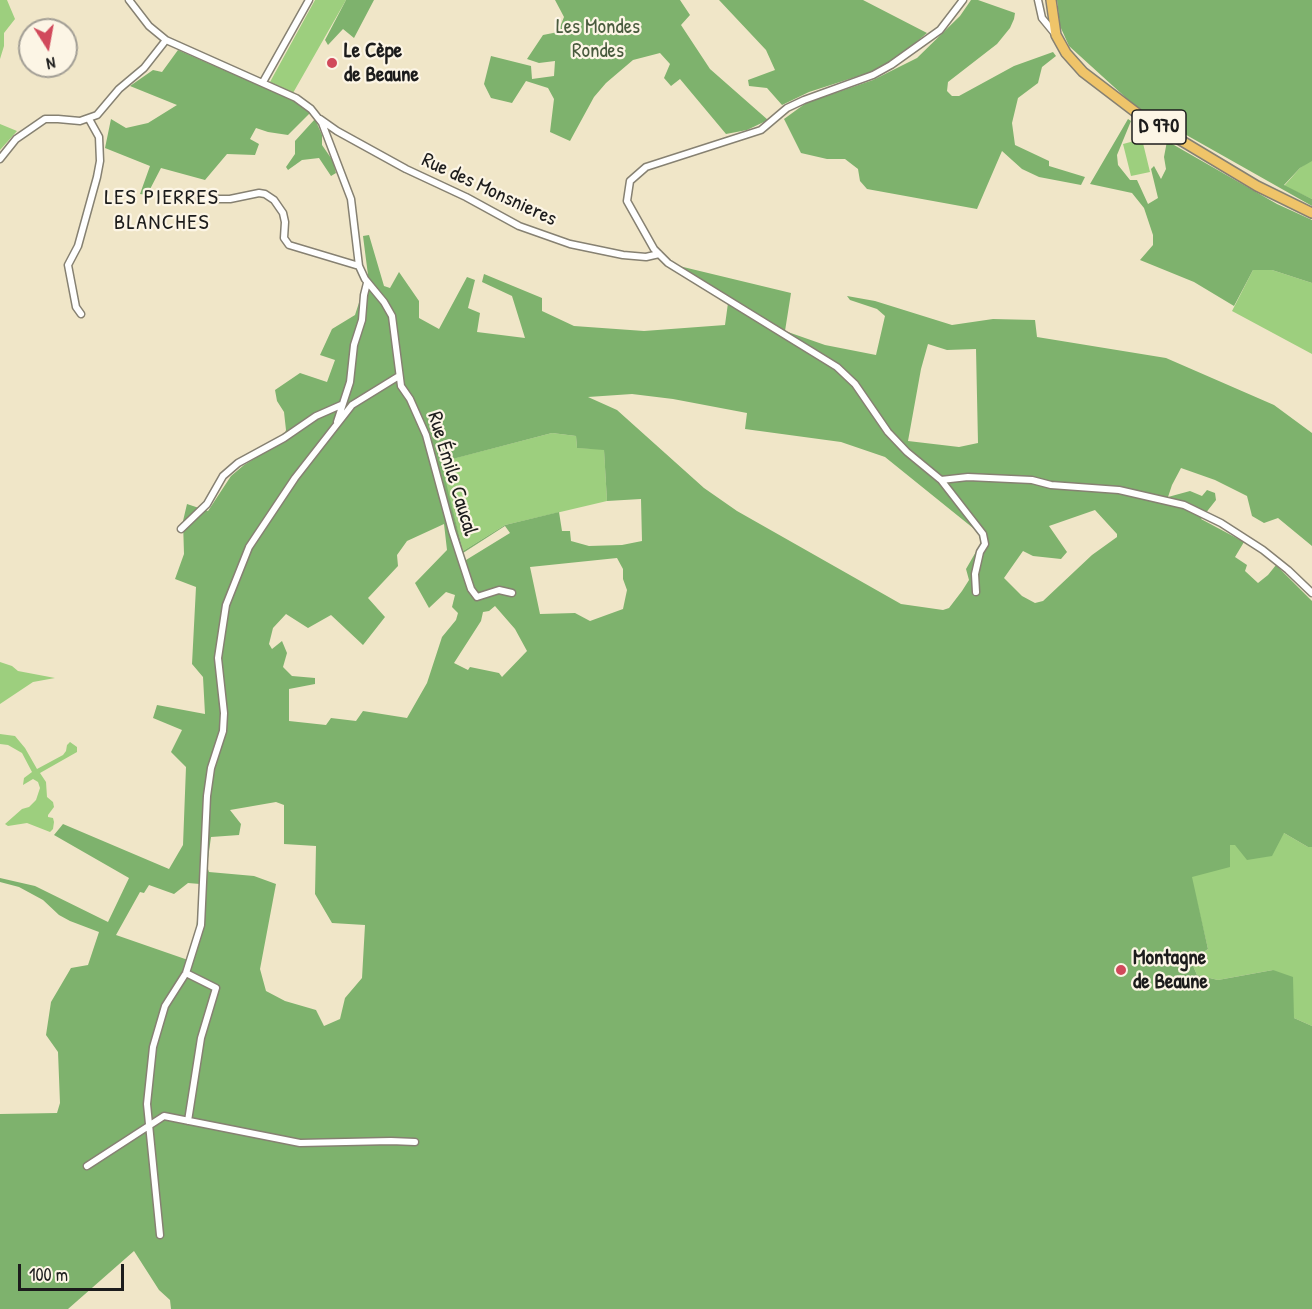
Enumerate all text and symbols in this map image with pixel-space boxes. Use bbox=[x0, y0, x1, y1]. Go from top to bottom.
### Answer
park label: Les Mondes Rondes bbox=[556, 14, 640, 64]
north arrow bbox=[18, 18, 78, 78]
place label: Le Cèpe de Beaune bbox=[344, 38, 419, 88]
text: N bbox=[45, 52, 57, 75]
marker: Le Cèpe de Beaune bbox=[325, 56, 339, 70]
road number: D 970 bbox=[1132, 110, 1186, 144]
street label: Rue des Monsnieres bbox=[417, 148, 561, 232]
district label: LES PIERRES BLANCHES bbox=[105, 185, 219, 236]
street label: Rue Émile Caucal bbox=[421, 409, 483, 539]
place label: Montagne de Beaune bbox=[1133, 945, 1208, 995]
marker: Montagne de Beaune bbox=[1114, 963, 1128, 977]
scale bar bbox=[21, 1252, 128, 1290]
text: 100 m bbox=[29, 1262, 68, 1287]

